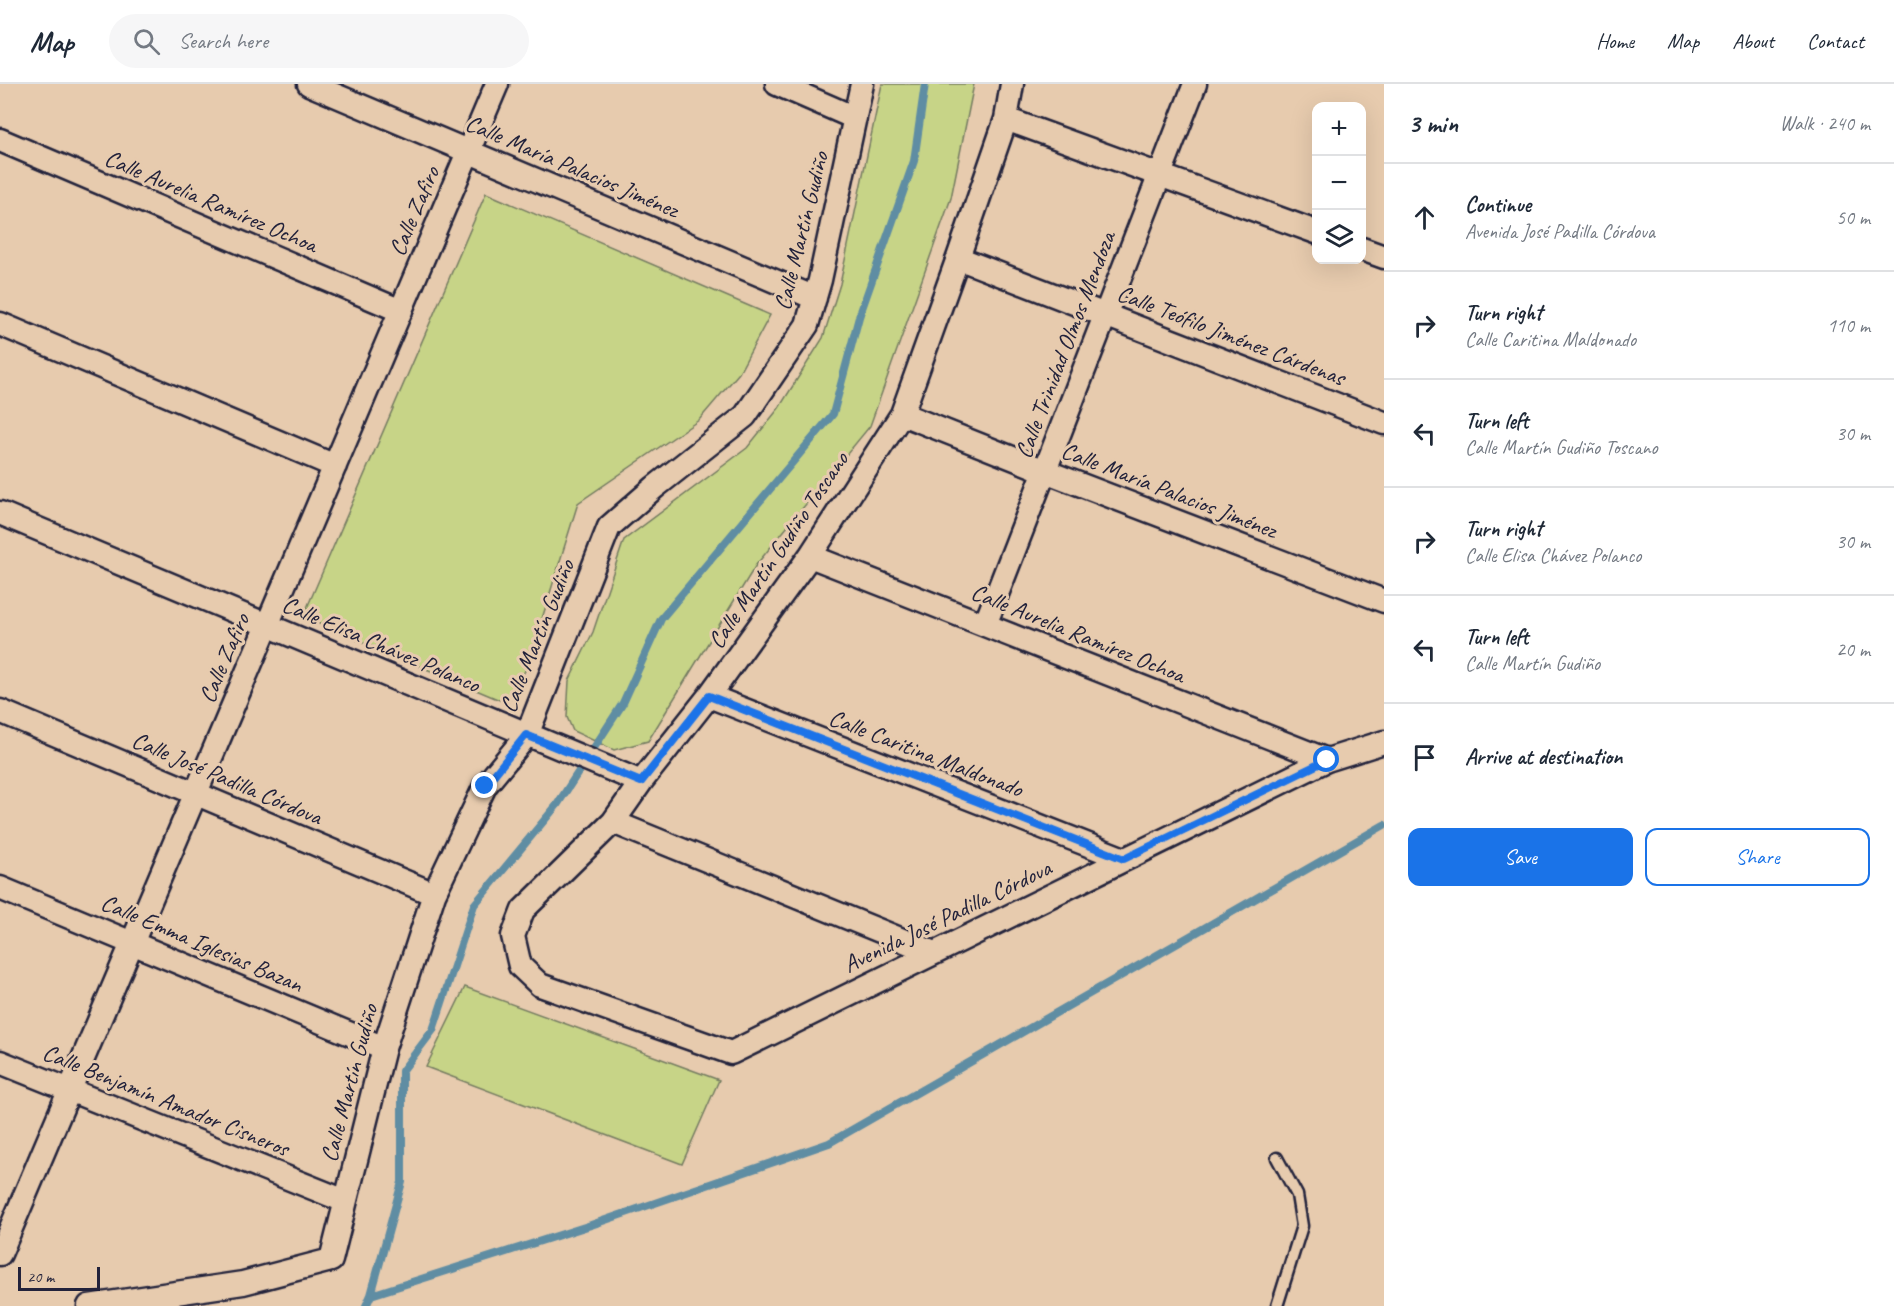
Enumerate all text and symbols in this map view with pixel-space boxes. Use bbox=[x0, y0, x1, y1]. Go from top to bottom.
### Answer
search box bbox=[109, 14, 529, 68]
text: Map bbox=[30, 24, 73, 59]
icon: search bbox=[130, 25, 163, 58]
text: Search here bbox=[178, 27, 268, 55]
text: Home bbox=[1596, 28, 1634, 54]
text: Map bbox=[1667, 28, 1699, 54]
text: About bbox=[1732, 28, 1774, 54]
text: Contact bbox=[1807, 28, 1864, 54]
map controls bbox=[1312, 102, 1366, 264]
button: + bbox=[1312, 102, 1366, 156]
text: 3 min bbox=[1408, 107, 1458, 140]
street label: Calle María Palacios Jiménez bbox=[461, 108, 685, 225]
text: Walk · 240 m bbox=[1780, 111, 1870, 136]
street label: Calle Aurelia Ramírez Ochoa bbox=[100, 143, 324, 260]
street label: Calle Martín Gudiño bbox=[767, 147, 836, 313]
button: − bbox=[1312, 156, 1366, 210]
street label: Calle Zafiro bbox=[382, 160, 447, 260]
text: Continue bbox=[1465, 191, 1531, 219]
icon: ahead bbox=[1408, 201, 1441, 234]
text: 50 m bbox=[1836, 205, 1870, 230]
button: layers bbox=[1312, 210, 1366, 264]
text: Avenida José Padilla Córdova bbox=[1465, 219, 1655, 244]
street label: Calle Trinidad Olmos Mendoza bbox=[1008, 225, 1123, 463]
street label: Calle Teófilo Jiménez Cárdenas bbox=[1113, 278, 1352, 393]
text: Turn right bbox=[1465, 299, 1542, 327]
icon: right bbox=[1408, 309, 1441, 342]
text: 110 m bbox=[1827, 313, 1870, 338]
text: Calle Caritina Maldonado bbox=[1465, 327, 1636, 352]
text: Turn left bbox=[1465, 407, 1529, 435]
icon: left bbox=[1408, 417, 1441, 450]
text: 30 m bbox=[1836, 421, 1870, 446]
street label: Calle María Palacios Jiménez bbox=[1057, 435, 1283, 546]
text: Calle Martín Gudiño Toscano bbox=[1465, 435, 1658, 460]
street label: Calle Martín Gudiño Toscano bbox=[701, 445, 856, 654]
text: Turn right bbox=[1465, 515, 1542, 543]
icon: right bbox=[1408, 525, 1441, 558]
text: 30 m bbox=[1836, 529, 1870, 554]
text: Calle Elisa Chávez Polanco bbox=[1465, 543, 1641, 568]
street label: Calle Martín Gudiño bbox=[493, 554, 582, 717]
street label: Calle Aurelia Ramírez Ochoa bbox=[967, 576, 1191, 690]
street label: Calle Elisa Chávez Polanco bbox=[278, 589, 486, 700]
street label: Calle Zafiro bbox=[192, 607, 257, 707]
text: Turn left bbox=[1465, 623, 1529, 651]
icon: left bbox=[1408, 633, 1441, 666]
text: 20 m bbox=[1836, 637, 1870, 662]
text: Calle Martín Gudiño bbox=[1465, 651, 1600, 676]
street label: Calle Caritina Maldonado bbox=[825, 702, 1029, 804]
street label: Calle José Padilla Córdova bbox=[128, 724, 328, 832]
icon: arrive bbox=[1408, 741, 1441, 774]
text: Arrive at destination bbox=[1465, 743, 1622, 771]
route start bbox=[1313, 746, 1339, 772]
route end bbox=[471, 772, 497, 798]
button: Save bbox=[1408, 828, 1633, 886]
button: Share bbox=[1645, 828, 1870, 886]
street label: Avenida José Padilla Córdova bbox=[838, 852, 1057, 979]
street label: Calle Emma Iglesias Bazan bbox=[97, 887, 308, 1000]
street label: Calle Martín Gudiño bbox=[314, 999, 385, 1165]
street label: Calle Benjamín Amador Cisneros bbox=[38, 1037, 295, 1164]
scale bar bbox=[18, 1264, 100, 1292]
text: 20 m bbox=[27, 1267, 54, 1287]

